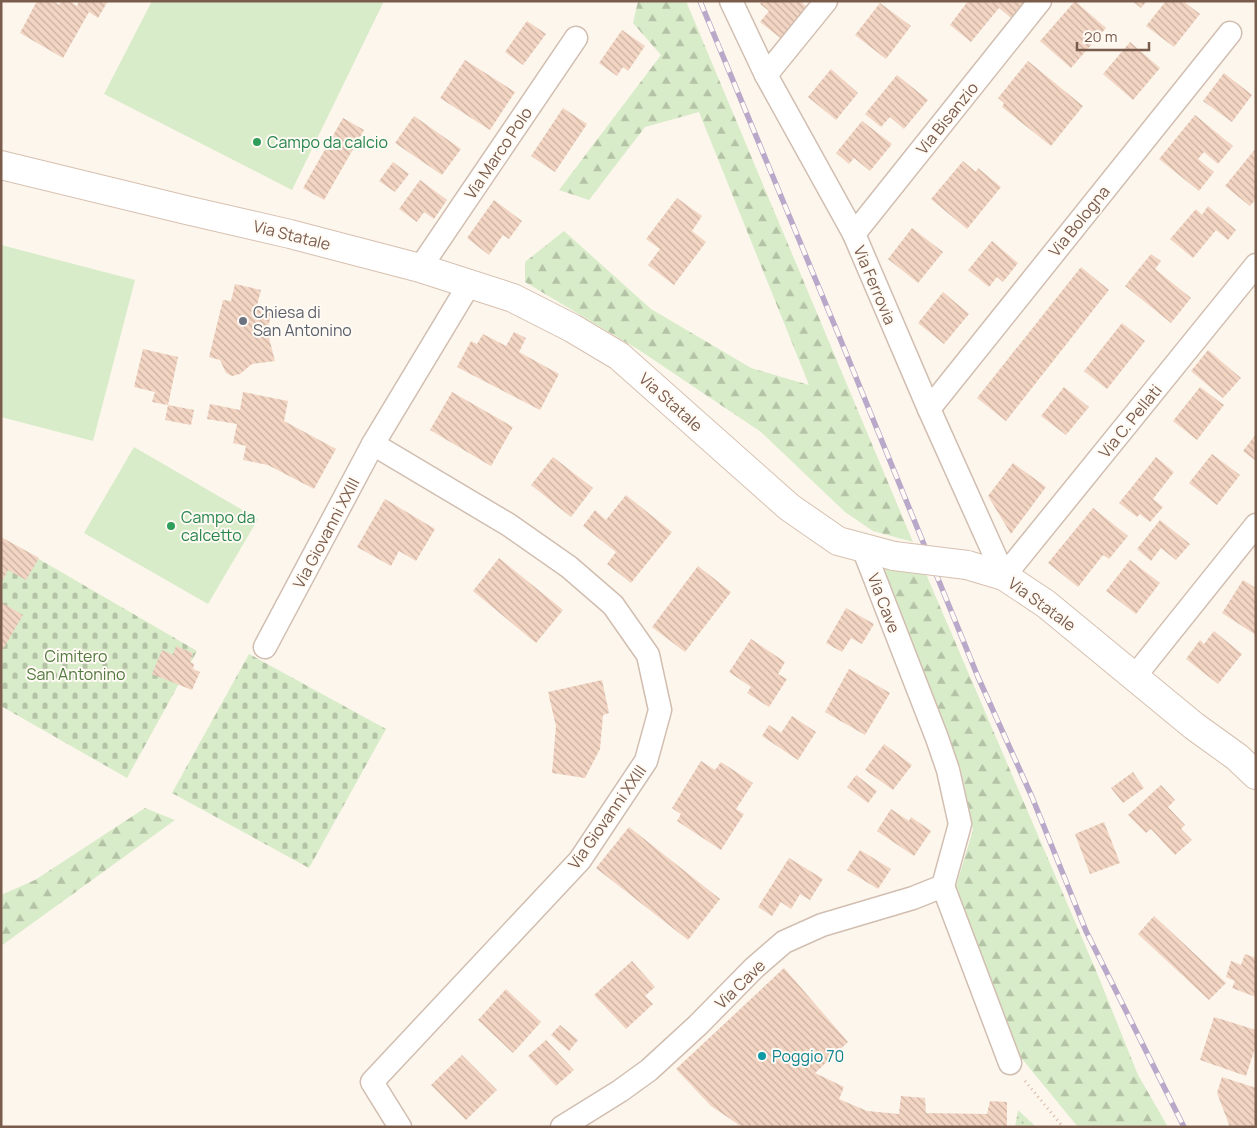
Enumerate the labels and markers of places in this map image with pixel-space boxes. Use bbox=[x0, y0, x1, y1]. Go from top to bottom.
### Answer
place label: Campo da calcio bbox=[267, 131, 388, 153]
marker: Campo da calcio bbox=[251, 136, 263, 148]
place label: Chiesa di San Antonino bbox=[253, 301, 352, 341]
marker: Chiesa di San Antonino bbox=[237, 315, 249, 327]
place label: Campo da calcetto bbox=[181, 506, 255, 546]
marker: Campo da calcetto bbox=[165, 520, 177, 532]
place label: Poggio 70 bbox=[772, 1045, 844, 1067]
marker: Poggio 70 bbox=[756, 1050, 768, 1062]

